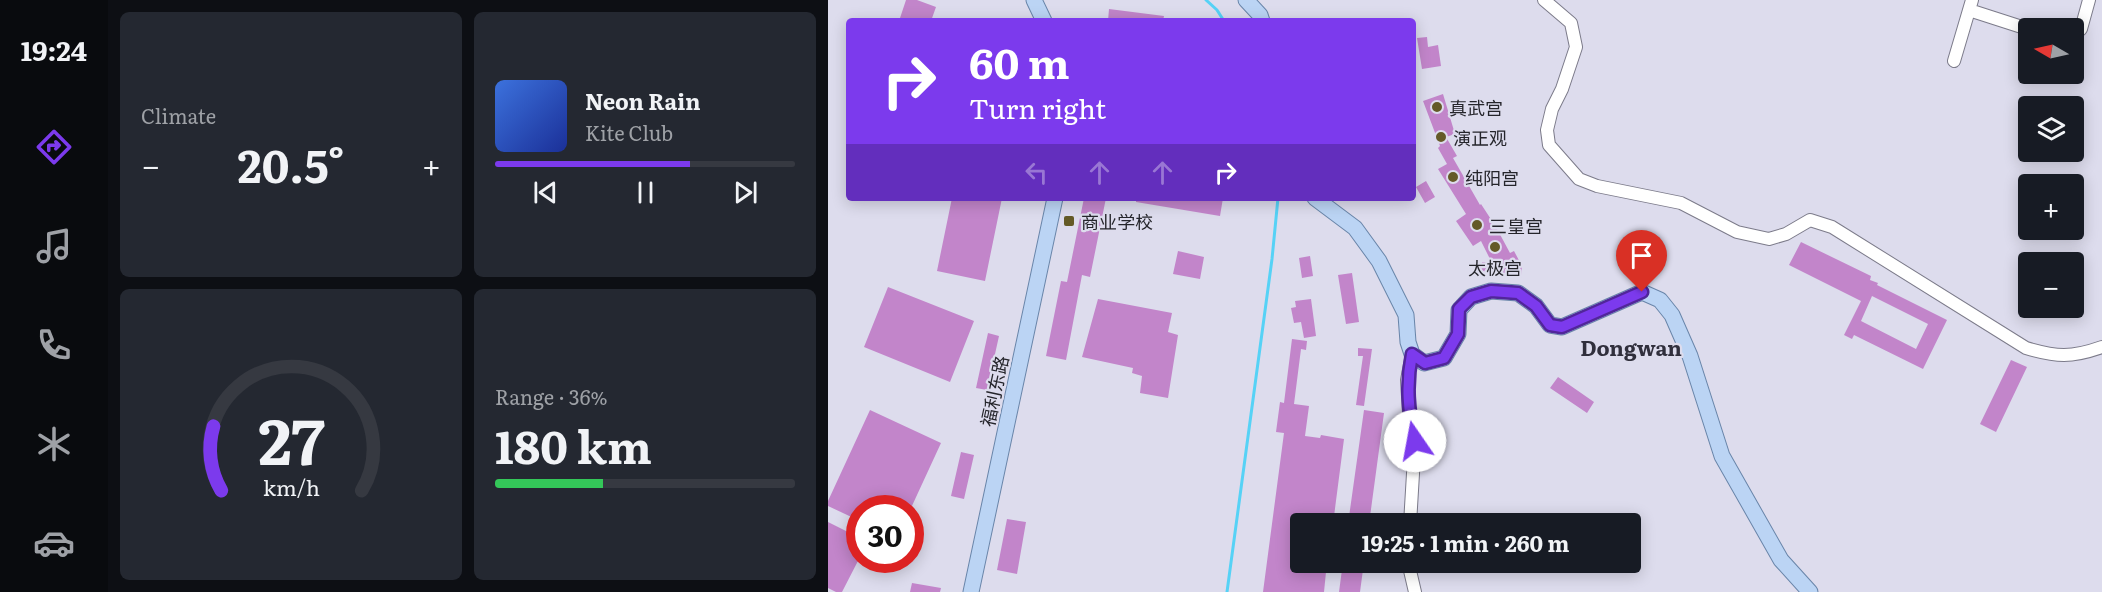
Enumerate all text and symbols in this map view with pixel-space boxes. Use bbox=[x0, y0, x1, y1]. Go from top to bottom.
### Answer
north arrow bbox=[2018, 18, 2084, 84]
map controls bbox=[2018, 18, 2084, 318]
text: 19:24 bbox=[21, 29, 87, 69]
text: 60 m bbox=[969, 30, 1070, 92]
icon: right bbox=[870, 42, 948, 120]
text: Neon Rain bbox=[585, 84, 701, 117]
text: Turn right bbox=[969, 87, 1106, 127]
place label: 真武宫 bbox=[1449, 94, 1503, 121]
button: layers bbox=[2018, 96, 2084, 162]
text: Climate bbox=[141, 100, 216, 130]
marker: 真武宫 bbox=[1430, 100, 1444, 114]
text: Kite Club bbox=[585, 117, 673, 147]
place label: 演正观 bbox=[1453, 124, 1507, 151]
icon: directions bbox=[33, 126, 75, 168]
text: 20.5° bbox=[237, 130, 345, 197]
marker: 演正观 bbox=[1434, 130, 1448, 144]
text: − bbox=[141, 139, 160, 188]
text: + bbox=[422, 139, 441, 188]
icon: left bbox=[1020, 156, 1053, 189]
icon: ahead bbox=[1083, 156, 1116, 189]
icon: ahead bbox=[1146, 156, 1179, 189]
icon: right bbox=[1209, 156, 1242, 189]
place label: 纯阳宫 bbox=[1465, 164, 1519, 191]
marker: 纯阳宫 bbox=[1446, 170, 1460, 184]
button: + bbox=[2018, 174, 2084, 240]
icon: previous bbox=[529, 176, 562, 209]
icon: pause bbox=[629, 176, 662, 209]
icon: next bbox=[729, 176, 762, 209]
place label: 商业学校 bbox=[1081, 208, 1153, 235]
place label: 三皇宫 bbox=[1489, 212, 1543, 239]
marker: 商业学校 bbox=[1062, 214, 1076, 228]
marker: 三皇宫 bbox=[1470, 218, 1484, 232]
icon: music bbox=[33, 225, 75, 267]
pin bbox=[1616, 230, 1667, 292]
icon: arrive bbox=[1625, 239, 1658, 272]
marker: 太极宫 bbox=[1488, 240, 1502, 254]
button: − bbox=[2018, 252, 2084, 318]
place label: 太极宫 bbox=[1468, 254, 1522, 281]
icon: phone bbox=[33, 324, 75, 366]
district label: Dongwan bbox=[1580, 331, 1682, 362]
street label: 福利东路 bbox=[973, 353, 1015, 429]
text: Range · 36% bbox=[495, 381, 607, 411]
text: 27 bbox=[258, 392, 324, 484]
position arrow bbox=[1383, 409, 1447, 473]
text: 180 km bbox=[495, 411, 652, 478]
icon: climate bbox=[33, 423, 75, 465]
text: km/h bbox=[262, 472, 320, 504]
speed limit sign: 30 bbox=[846, 495, 924, 573]
icon: car bbox=[33, 522, 75, 564]
text: 19:25 · 1 min · 260 m bbox=[1362, 526, 1570, 559]

